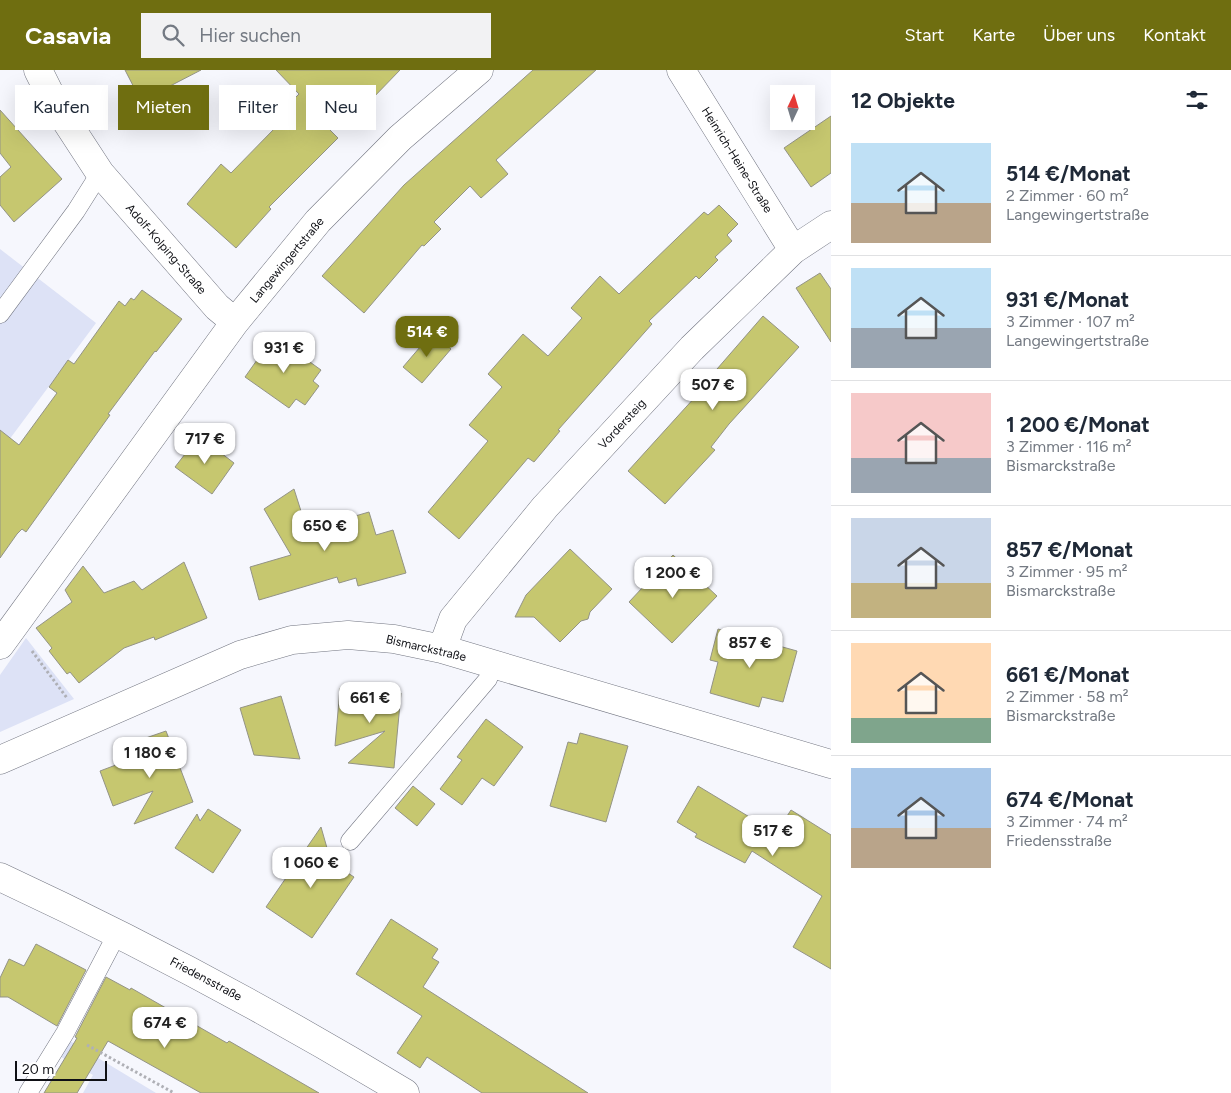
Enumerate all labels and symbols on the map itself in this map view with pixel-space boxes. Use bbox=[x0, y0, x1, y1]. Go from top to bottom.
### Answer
north arrow bbox=[770, 85, 815, 130]
street label: Heinrich-Heine-Straße bbox=[699, 105, 776, 216]
street label: Adolf-Kolping-Straße bbox=[123, 201, 209, 297]
street label: Langewingertstraße bbox=[247, 214, 327, 306]
pin: 514 € bbox=[392, 316, 462, 358]
pin: 931 € bbox=[249, 332, 319, 374]
pin: 507 € bbox=[678, 368, 748, 411]
street label: Vordersteig bbox=[595, 396, 649, 452]
pin: 717 € bbox=[170, 422, 240, 465]
pin: 650 € bbox=[290, 510, 360, 552]
pin: 1 200 € bbox=[627, 556, 719, 599]
pin: 857 € bbox=[715, 626, 785, 669]
street label: Bismarckstraße bbox=[384, 632, 468, 664]
pin: 661 € bbox=[335, 682, 405, 724]
pin: 1 180 € bbox=[104, 736, 196, 779]
pin: 517 € bbox=[738, 814, 808, 857]
pin: 1 060 € bbox=[265, 846, 357, 889]
street label: Friedensstraße bbox=[168, 954, 245, 1004]
pin: 674 € bbox=[130, 1006, 200, 1049]
scale bar bbox=[15, 1058, 108, 1081]

